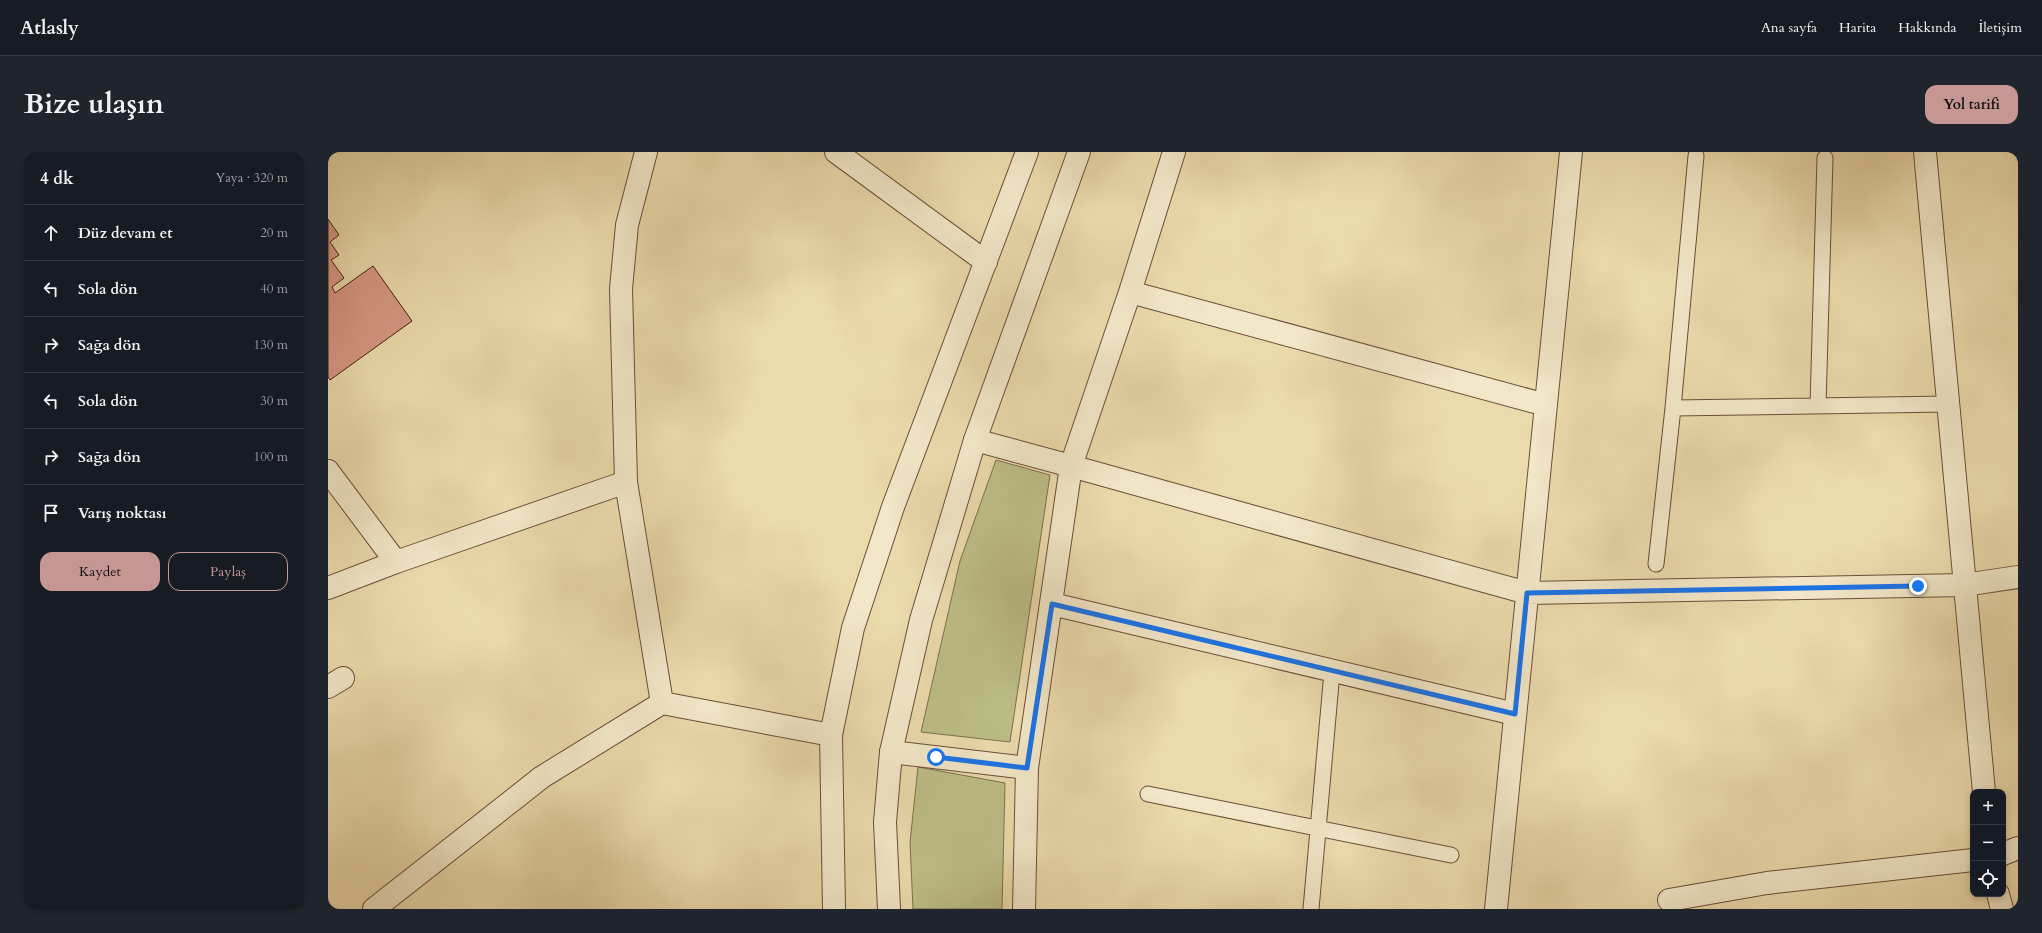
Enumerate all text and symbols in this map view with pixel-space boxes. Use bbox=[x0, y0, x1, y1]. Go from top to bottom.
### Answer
text: Atlasly bbox=[20, 15, 79, 41]
text: Ana sayfa bbox=[1761, 18, 1817, 37]
text: Harita bbox=[1839, 18, 1876, 37]
text: Hakkında bbox=[1898, 18, 1956, 37]
text: İletişim bbox=[1978, 18, 2022, 37]
text: Bize ulaşın bbox=[24, 85, 164, 123]
button: Yol tarifi bbox=[1925, 85, 2018, 124]
text: 4 dk bbox=[40, 167, 74, 190]
text: Yaya · 320 m bbox=[215, 169, 288, 187]
icon: ahead bbox=[40, 222, 62, 244]
text: Düz devam et bbox=[78, 223, 173, 243]
text: 20 m bbox=[260, 224, 288, 242]
icon: left bbox=[40, 278, 62, 300]
text: Sola dön bbox=[78, 279, 138, 299]
text: 40 m bbox=[260, 280, 288, 298]
icon: right bbox=[40, 334, 62, 356]
text: Sağa dön bbox=[78, 335, 141, 355]
text: 130 m bbox=[254, 336, 288, 354]
icon: left bbox=[40, 390, 62, 412]
text: Sola dön bbox=[78, 391, 138, 411]
text: 30 m bbox=[260, 392, 288, 410]
icon: right bbox=[40, 446, 62, 468]
text: Sağa dön bbox=[78, 447, 141, 467]
text: 100 m bbox=[254, 448, 288, 466]
icon: arrive bbox=[40, 502, 62, 524]
text: Varış noktası bbox=[78, 503, 167, 523]
button: Kaydet bbox=[40, 552, 160, 591]
button: Paylaş bbox=[168, 552, 288, 591]
route end bbox=[1909, 577, 1927, 595]
route start bbox=[927, 748, 945, 766]
map controls bbox=[1970, 789, 2006, 897]
button: + bbox=[1970, 789, 2006, 825]
button: − bbox=[1970, 825, 2006, 861]
button: locate bbox=[1970, 861, 2006, 897]

